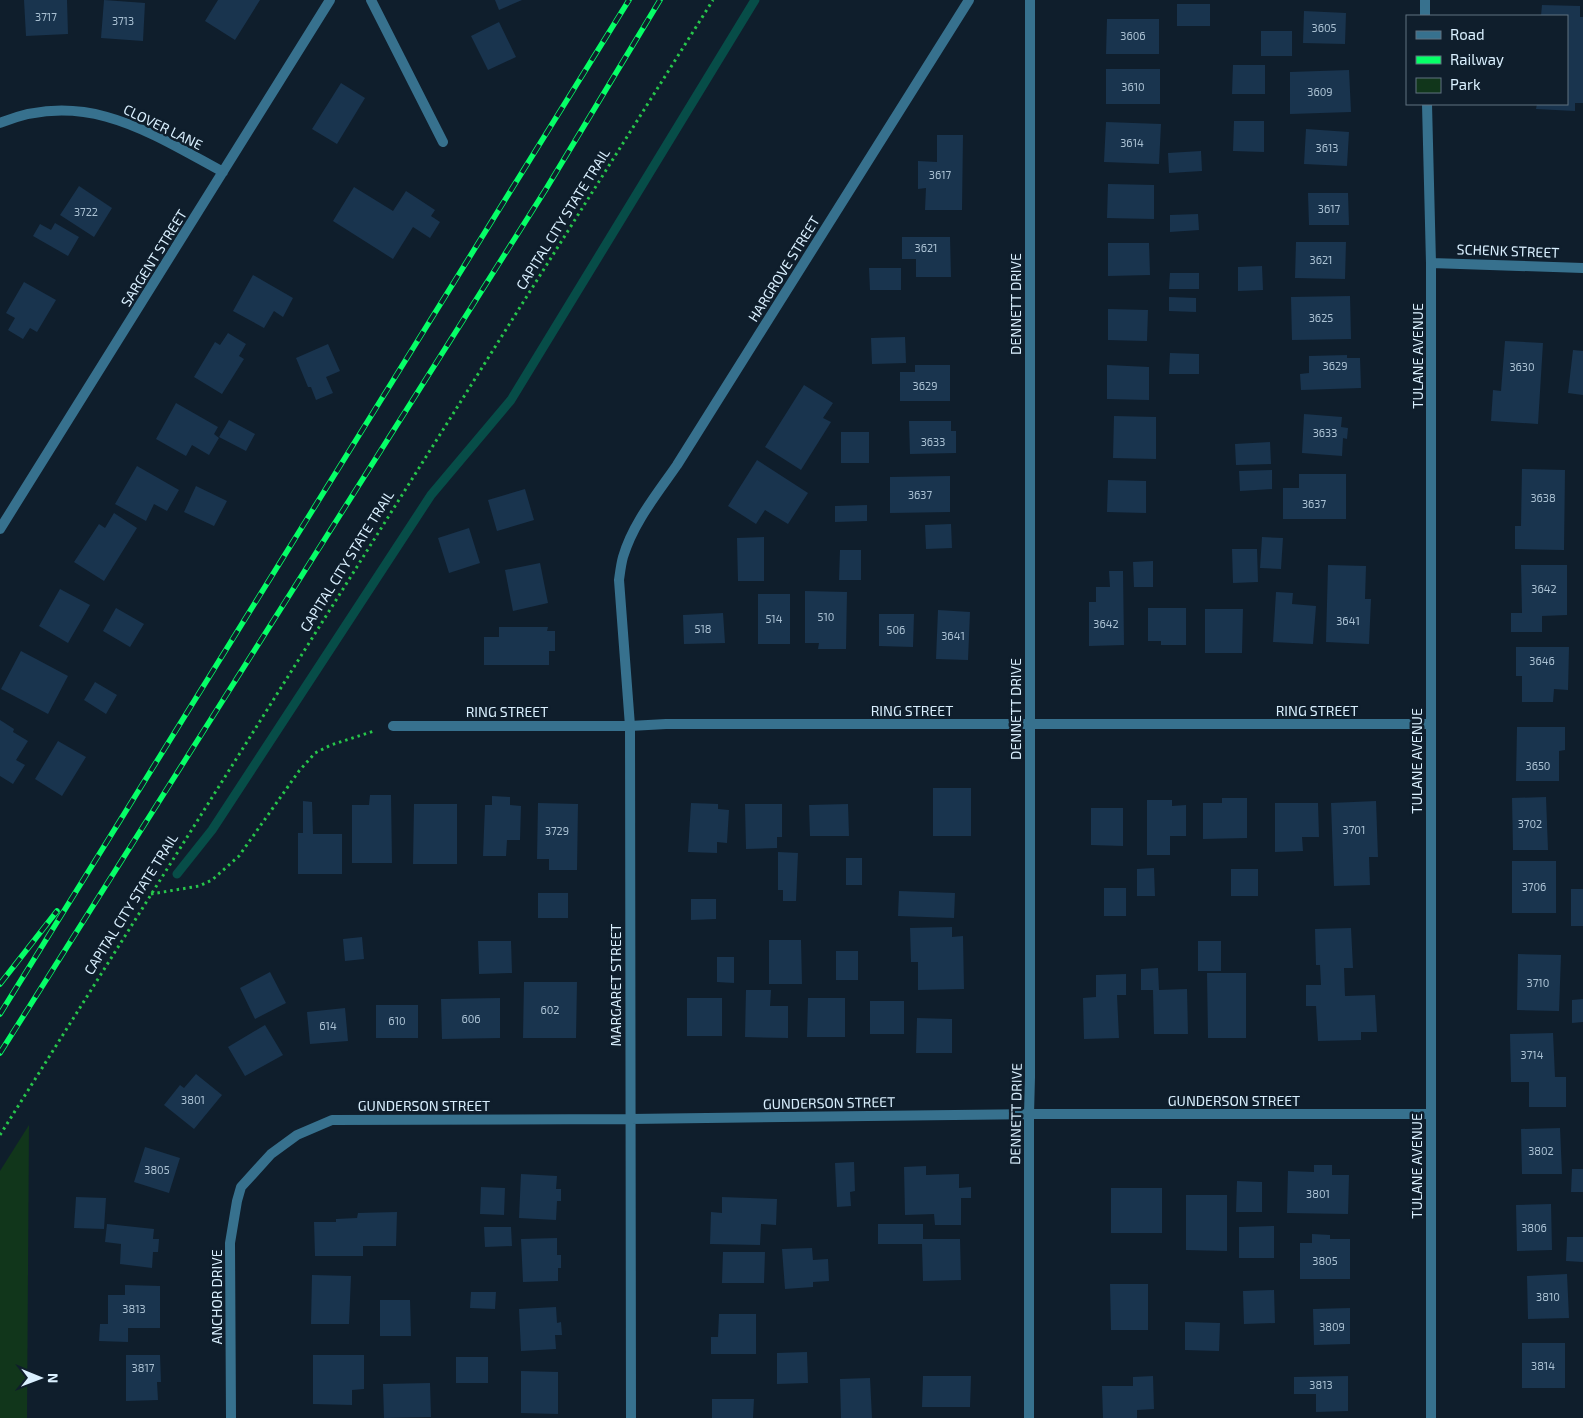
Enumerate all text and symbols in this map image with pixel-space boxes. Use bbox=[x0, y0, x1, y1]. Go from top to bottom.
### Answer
house number: 3717 bbox=[35, 10, 57, 23]
house number: 3713 bbox=[112, 14, 134, 27]
legend bbox=[1406, 15, 1568, 105]
house number: 3605 bbox=[1312, 21, 1337, 34]
text: Road bbox=[1450, 25, 1485, 43]
house number: 3606 bbox=[1120, 29, 1146, 42]
text: Railway bbox=[1450, 50, 1504, 68]
text: Park bbox=[1450, 75, 1481, 93]
house number: 3610 bbox=[1121, 80, 1145, 93]
house number: 3609 bbox=[1307, 85, 1333, 98]
street label: CLOVER LANE bbox=[121, 100, 206, 153]
house number: 3614 bbox=[1120, 136, 1144, 149]
house number: 3613 bbox=[1316, 141, 1338, 154]
street label: CAPITAL CITY STATE TRAIL bbox=[512, 145, 613, 292]
house number: 3617 bbox=[929, 168, 952, 181]
house number: 3617 bbox=[1318, 202, 1341, 215]
house number: 3722 bbox=[74, 205, 98, 218]
street label: SARGENT STREET bbox=[117, 206, 190, 309]
street label: HARGROVE STREET bbox=[744, 213, 823, 325]
street label: SCHENK STREET bbox=[1456, 240, 1560, 261]
house number: 3621 bbox=[915, 241, 937, 254]
street label: DENNETT DRIVE bbox=[1007, 253, 1024, 355]
house number: 3621 bbox=[1310, 253, 1332, 266]
street label: TULANE AVENUE bbox=[1409, 303, 1426, 409]
house number: 3625 bbox=[1309, 311, 1333, 324]
house number: 3629 bbox=[1323, 359, 1347, 372]
house number: 3630 bbox=[1509, 360, 1535, 373]
house number: 3629 bbox=[913, 379, 937, 392]
house number: 3633 bbox=[1313, 426, 1337, 439]
house number: 3633 bbox=[921, 435, 945, 448]
street label: CAPITAL CITY STATE TRAIL bbox=[296, 487, 397, 634]
house number: 3637 bbox=[908, 488, 932, 501]
house number: 3638 bbox=[1530, 491, 1556, 504]
house number: 3637 bbox=[1302, 497, 1326, 510]
house number: 3642 bbox=[1531, 582, 1557, 595]
house number: 510 bbox=[818, 610, 834, 623]
house number: 514 bbox=[765, 612, 783, 625]
house number: 3641 bbox=[1336, 614, 1360, 627]
house number: 3642 bbox=[1093, 617, 1119, 630]
house number: 518 bbox=[695, 622, 711, 635]
house number: 506 bbox=[887, 623, 905, 636]
house number: 3641 bbox=[941, 629, 965, 642]
house number: 3646 bbox=[1529, 654, 1555, 667]
street label: DENNETT DRIVE bbox=[1007, 658, 1024, 760]
street label: RING STREET bbox=[871, 702, 953, 719]
street label: RING STREET bbox=[1276, 702, 1358, 719]
street label: RING STREET bbox=[466, 703, 548, 720]
street label: TULANE AVENUE bbox=[1408, 708, 1425, 814]
house number: 3650 bbox=[1526, 759, 1550, 772]
house number: 3702 bbox=[1518, 817, 1542, 830]
house number: 3701 bbox=[1343, 823, 1365, 836]
house number: 3729 bbox=[545, 824, 569, 837]
street label: CAPITAL CITY STATE TRAIL bbox=[80, 830, 181, 977]
house number: 3706 bbox=[1522, 880, 1546, 893]
street label: MARGARET STREET bbox=[607, 923, 624, 1047]
house number: 3710 bbox=[1527, 976, 1549, 989]
house number: 602 bbox=[540, 1003, 560, 1016]
house number: 606 bbox=[461, 1012, 481, 1025]
house number: 610 bbox=[388, 1014, 406, 1027]
house number: 614 bbox=[319, 1019, 337, 1032]
house number: 3714 bbox=[1521, 1048, 1544, 1061]
street label: DENNETT DRIVE bbox=[1006, 1063, 1025, 1165]
street label: GUNDERSON STREET bbox=[1168, 1092, 1300, 1109]
house number: 3801 bbox=[181, 1093, 205, 1106]
street label: GUNDERSON STREET bbox=[763, 1093, 895, 1112]
street label: GUNDERSON STREET bbox=[358, 1097, 490, 1114]
street label: TULANE AVENUE bbox=[1408, 1113, 1425, 1219]
house number: 3802 bbox=[1528, 1144, 1554, 1157]
house number: 3805 bbox=[144, 1163, 170, 1176]
house number: 3801 bbox=[1306, 1187, 1330, 1200]
house number: 3806 bbox=[1521, 1221, 1547, 1234]
street label: ANCHOR DRIVE bbox=[208, 1249, 225, 1345]
house number: 3805 bbox=[1312, 1254, 1338, 1267]
house number: 3810 bbox=[1536, 1290, 1560, 1303]
house number: 3813 bbox=[122, 1302, 146, 1315]
house number: 3809 bbox=[1319, 1320, 1345, 1333]
north arrow bbox=[15, 1353, 65, 1403]
house number: 3814 bbox=[1531, 1359, 1555, 1372]
house number: 3817 bbox=[132, 1361, 155, 1374]
text: N bbox=[45, 1373, 62, 1383]
house number: 3813 bbox=[1309, 1378, 1333, 1391]

